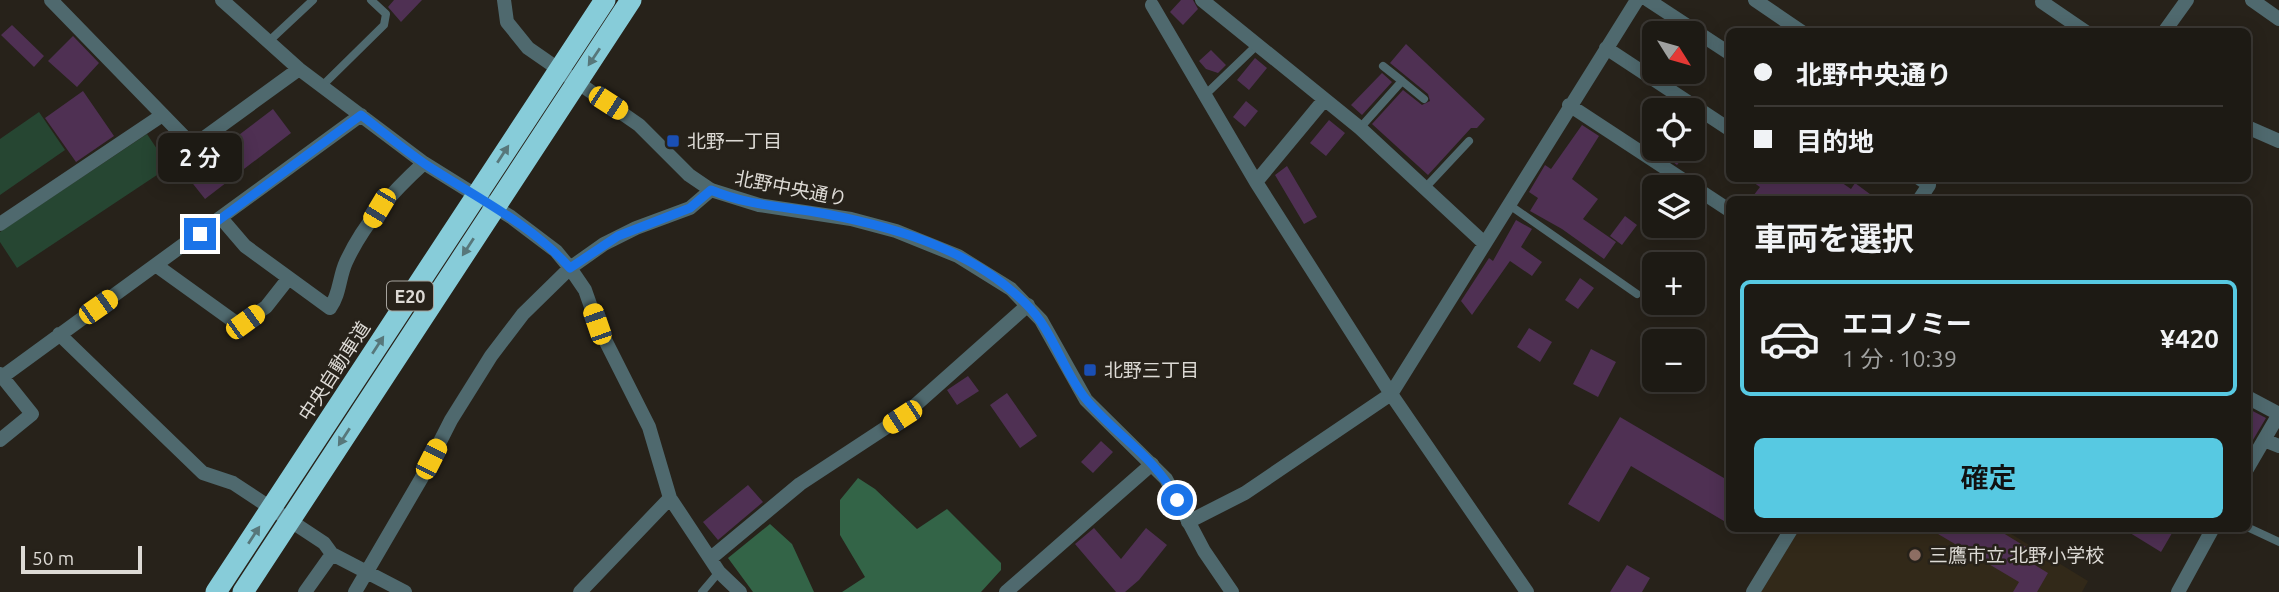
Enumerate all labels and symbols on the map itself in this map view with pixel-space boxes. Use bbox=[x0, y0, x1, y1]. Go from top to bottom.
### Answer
north arrow bbox=[1642, 21, 1704, 84]
one-way arrow bbox=[587, 47, 600, 67]
car bbox=[585, 83, 632, 123]
place label: 北野一丁目 bbox=[687, 130, 782, 152]
callout: 2 分 bbox=[158, 132, 242, 182]
marker: 北野一丁目 bbox=[665, 133, 681, 149]
one-way arrow bbox=[496, 145, 509, 164]
street label: 北野中央通り bbox=[733, 166, 849, 210]
car bbox=[360, 185, 399, 231]
route end bbox=[184, 218, 216, 250]
one-way arrow bbox=[462, 237, 475, 256]
road number: E20 bbox=[387, 282, 433, 310]
car bbox=[75, 286, 122, 328]
car bbox=[222, 301, 269, 343]
car bbox=[581, 301, 614, 347]
street label: 中央自動車道 bbox=[294, 317, 374, 425]
one-way arrow bbox=[372, 335, 385, 354]
place label: 北野三丁目 bbox=[1104, 359, 1199, 381]
marker: 北野三丁目 bbox=[1082, 362, 1098, 378]
car bbox=[879, 397, 926, 437]
one-way arrow bbox=[337, 427, 350, 447]
car bbox=[413, 436, 450, 482]
route start bbox=[1161, 484, 1193, 516]
one-way arrow bbox=[247, 525, 260, 545]
scale bar bbox=[21, 543, 142, 575]
place label: 三鷹市立 北野小学校 bbox=[1929, 544, 2104, 566]
marker: 三鷹市立 北野小学校 bbox=[1907, 547, 1923, 563]

